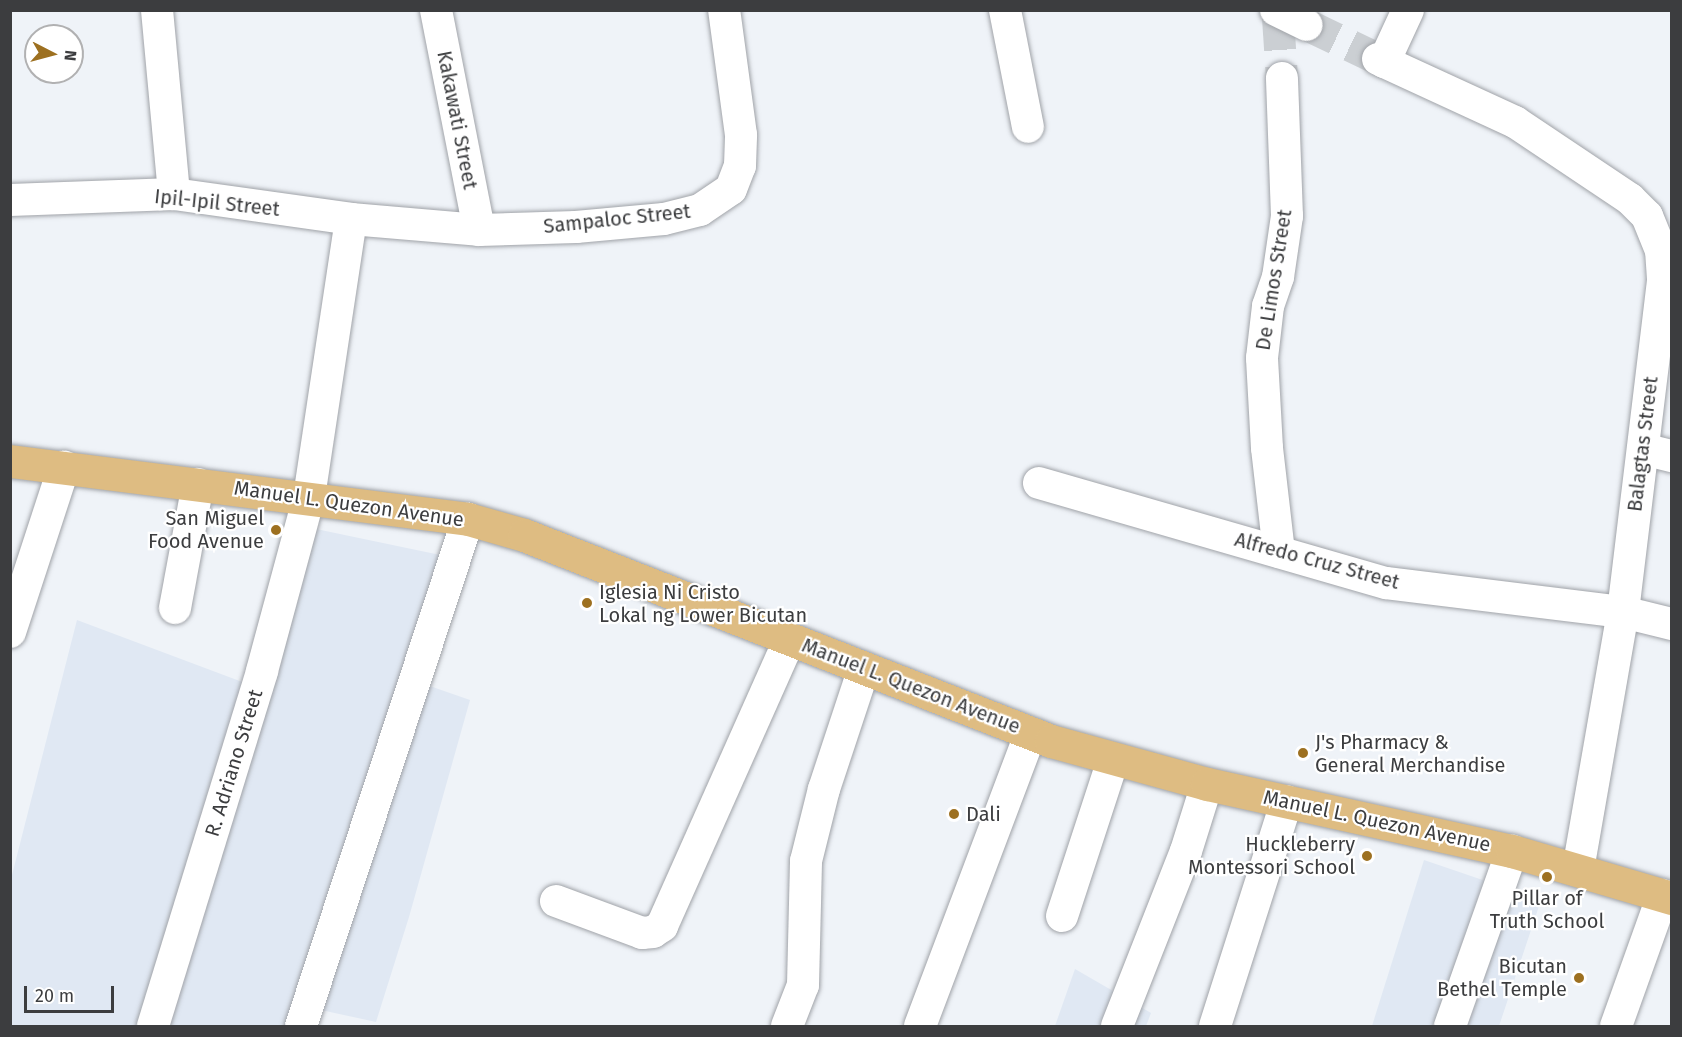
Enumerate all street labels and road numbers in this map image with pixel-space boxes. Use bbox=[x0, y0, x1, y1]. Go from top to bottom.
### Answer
street label: Kakawati Street bbox=[432, 49, 482, 191]
street label: Ipil-Ipil Street bbox=[153, 184, 281, 222]
street label: Sampaloc Street bbox=[542, 199, 692, 239]
street label: De Limos Street bbox=[1251, 208, 1297, 352]
street label: Balagtas Street bbox=[1623, 375, 1663, 513]
street label: Manuel L. Quezon Avenue bbox=[233, 476, 465, 532]
street label: Alfredo Cruz Street bbox=[1232, 527, 1402, 595]
street label: Manuel L. Quezon Avenue bbox=[798, 633, 1024, 739]
street label: R. Adriano Street bbox=[200, 686, 268, 840]
street label: Manuel L. Quezon Avenue bbox=[1261, 785, 1493, 857]

